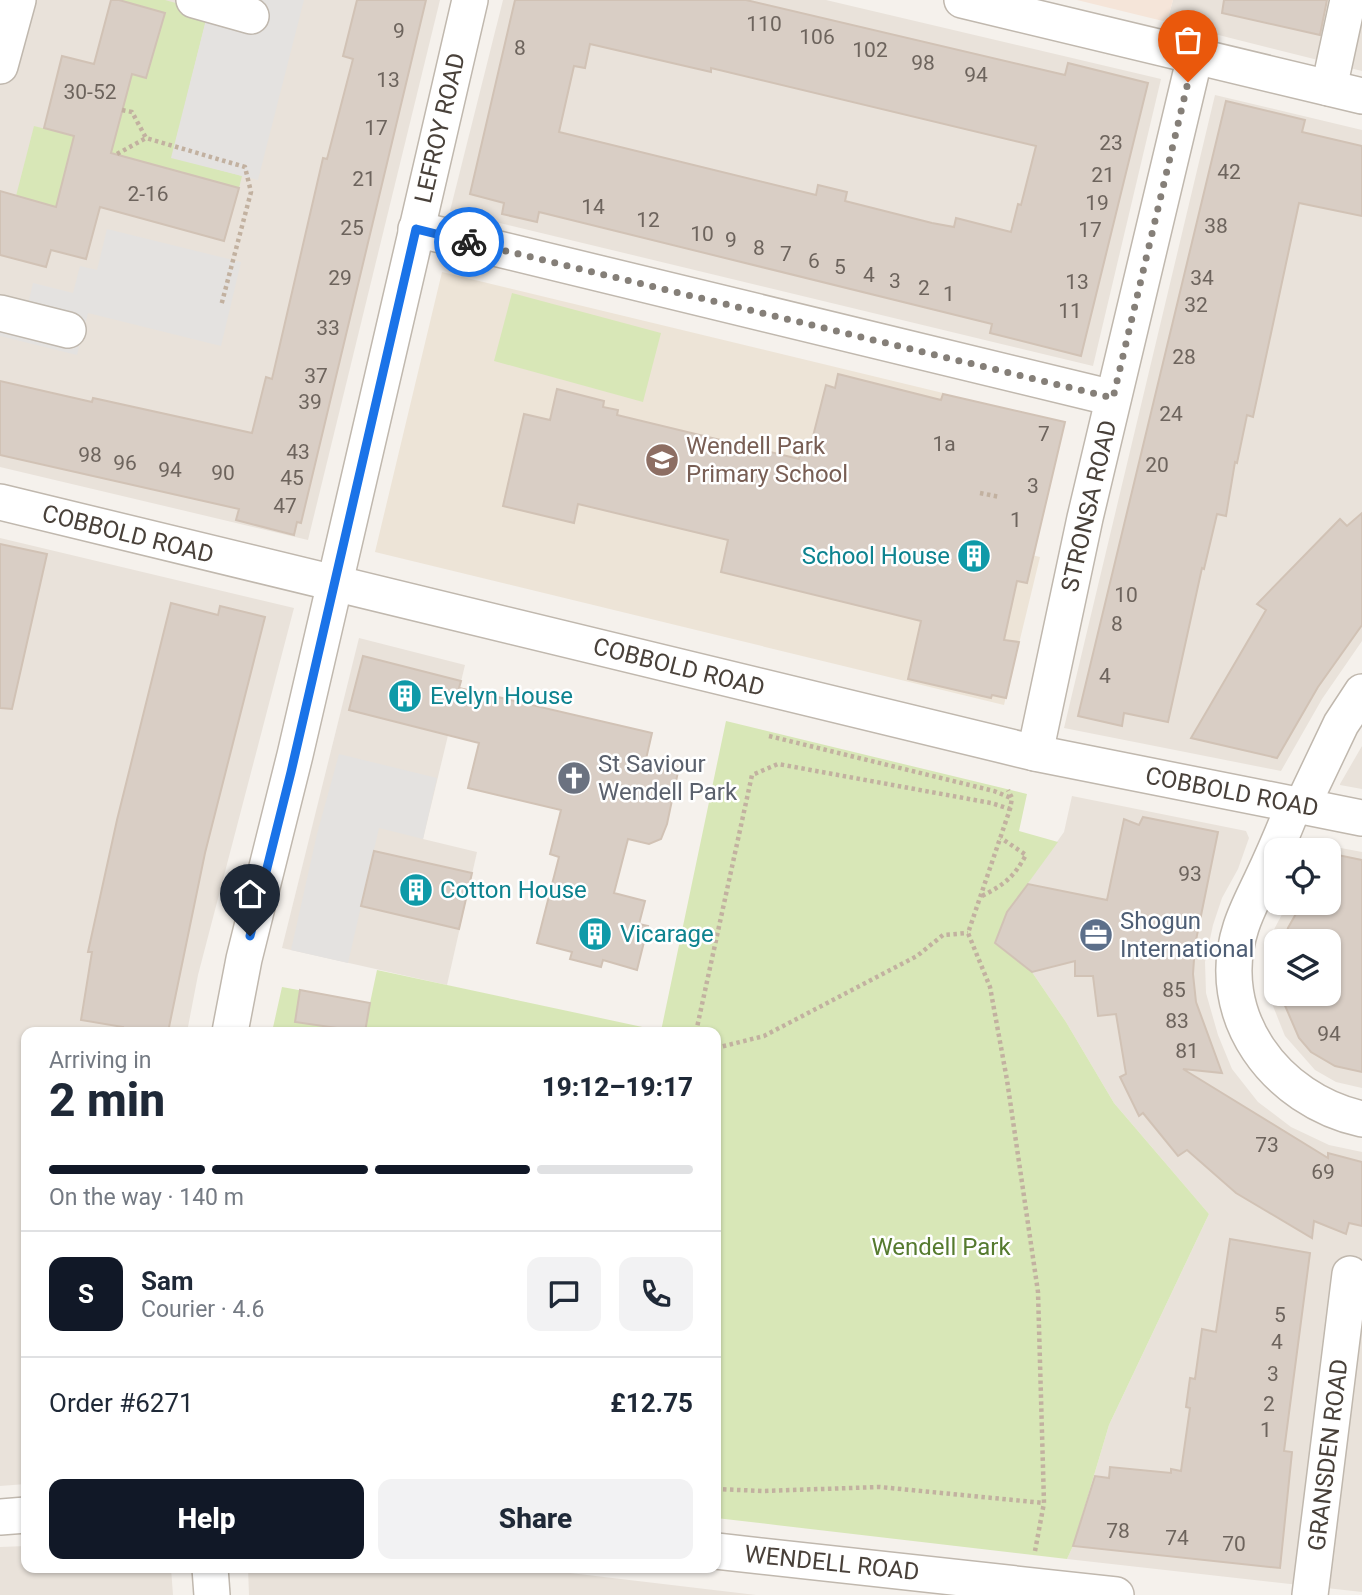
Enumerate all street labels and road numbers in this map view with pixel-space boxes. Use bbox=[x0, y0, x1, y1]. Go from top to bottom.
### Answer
street label: LEFROY ROAD bbox=[409, 50, 471, 206]
street label: STRONSA ROAD bbox=[1056, 417, 1122, 595]
street label: COBBOLD ROAD bbox=[39, 499, 217, 569]
street label: COBBOLD ROAD bbox=[590, 632, 768, 702]
street label: COBBOLD ROAD bbox=[1143, 762, 1321, 822]
street label: GRANSDEN ROAD bbox=[1302, 1357, 1354, 1553]
street label: WENDELL ROAD bbox=[743, 1540, 921, 1586]

